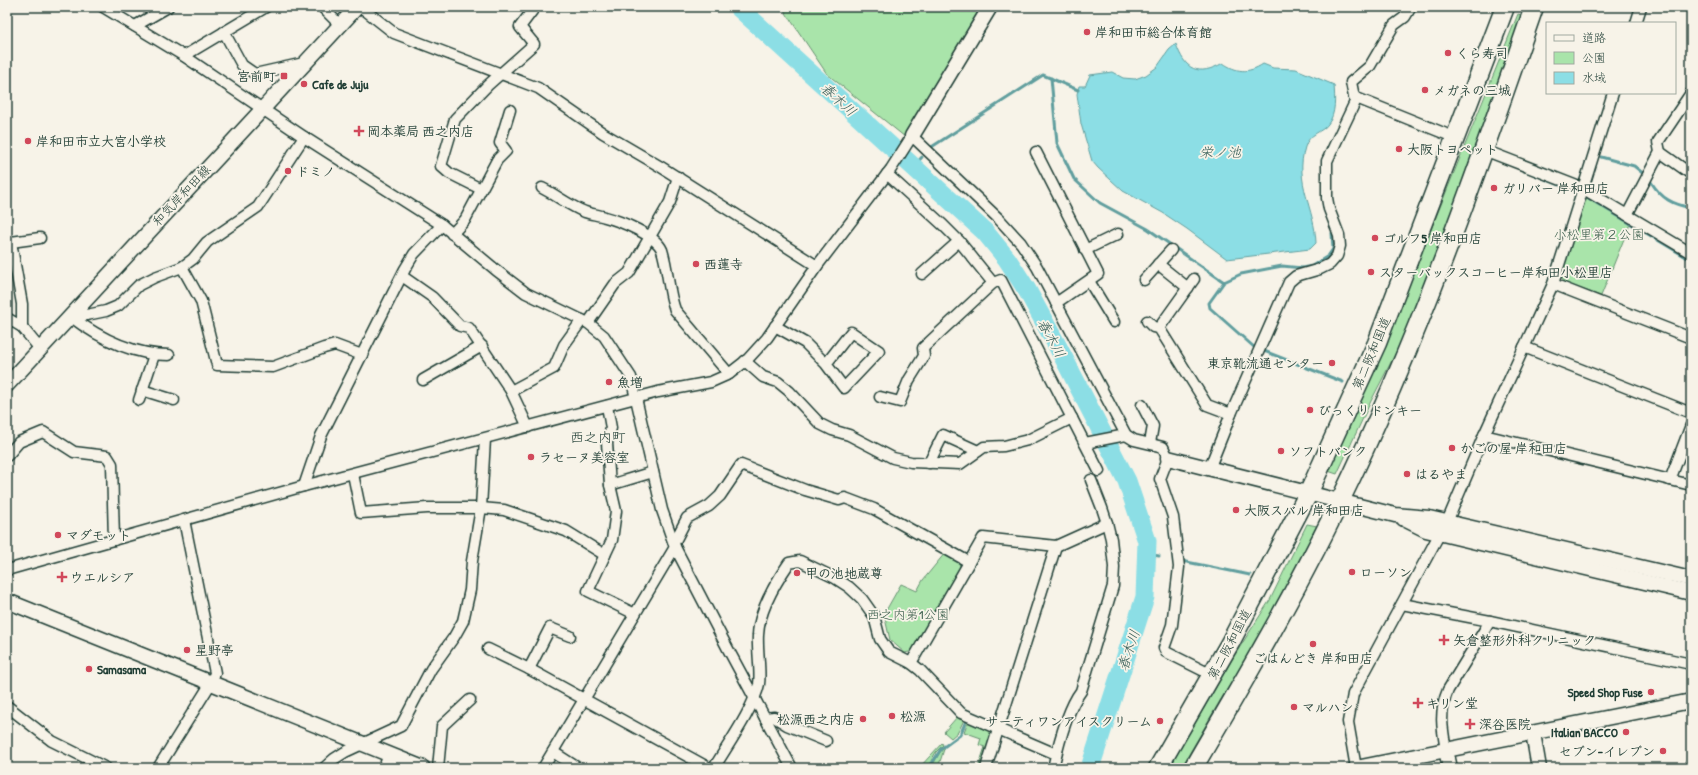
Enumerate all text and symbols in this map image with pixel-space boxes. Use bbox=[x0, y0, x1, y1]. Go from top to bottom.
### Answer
legend bbox=[1546, 22, 1676, 94]
place label: 岸和田市総合体育館 bbox=[1095, 23, 1212, 41]
marker: 岸和田市総合体育館 bbox=[1082, 27, 1092, 37]
text: 道路 bbox=[1582, 29, 1606, 46]
place label: くら寿司 bbox=[1456, 44, 1508, 62]
marker: くら寿司 bbox=[1443, 48, 1453, 58]
text: 公園 bbox=[1582, 49, 1606, 66]
place label: 宮前町 bbox=[237, 67, 276, 85]
text: 水域 bbox=[1582, 69, 1606, 86]
marker: 宮前町 bbox=[279, 71, 289, 81]
place label: Cafe de Juju bbox=[312, 75, 369, 93]
water label: 春木川 bbox=[817, 78, 861, 120]
marker: Cafe de Juju bbox=[299, 79, 309, 89]
place label: メガネの三城 bbox=[1433, 81, 1511, 99]
marker: メガネの三城 bbox=[1420, 85, 1430, 95]
place label: 岡本薬局 西之内店 bbox=[367, 122, 474, 140]
marker: 岡本薬局 西之内店 bbox=[354, 126, 364, 136]
place label: 岸和田市立大宮小学校 bbox=[36, 132, 166, 150]
marker: 岸和田市立大宮小学校 bbox=[23, 136, 33, 146]
place label: 大阪トヨペット bbox=[1407, 140, 1498, 158]
water label: 栄ノ池 bbox=[1199, 142, 1242, 161]
marker: 大阪トヨペット bbox=[1394, 144, 1404, 154]
street label: 和気岸和田線 bbox=[148, 160, 215, 230]
place label: ドミノ bbox=[296, 162, 335, 180]
marker: ドミノ bbox=[283, 166, 293, 176]
place label: ガリバー 岸和田店 bbox=[1502, 179, 1609, 197]
marker: ガリバー 岸和田店 bbox=[1489, 183, 1499, 193]
park label: 小松里第２公園 bbox=[1553, 225, 1645, 243]
place label: ゴルフ5 岸和田店 bbox=[1383, 229, 1482, 247]
marker: ゴルフ5 岸和田店 bbox=[1370, 233, 1380, 243]
place label: 西蓮寺 bbox=[704, 255, 743, 273]
marker: 西蓮寺 bbox=[691, 259, 701, 269]
place label: スターバックスコーヒー岸和田小松里店 bbox=[1379, 263, 1613, 281]
marker: スターバックスコーヒー岸和田小松里店 bbox=[1366, 267, 1376, 277]
street label: 第二阪和国道 bbox=[1347, 314, 1395, 392]
water label: 春木川 bbox=[1034, 315, 1070, 361]
place label: 東京靴流通センター bbox=[1207, 354, 1324, 372]
marker: 東京靴流通センター bbox=[1327, 358, 1337, 368]
place label: 魚増 bbox=[617, 373, 643, 391]
marker: 魚増 bbox=[604, 377, 614, 387]
place label: びっくりドンキー bbox=[1318, 401, 1422, 419]
marker: びっくりドンキー bbox=[1305, 405, 1315, 415]
district label: 西之内町 bbox=[570, 427, 626, 446]
place label: かごの屋 岸和田店 bbox=[1460, 439, 1567, 457]
place label: ソフトバンク bbox=[1289, 442, 1367, 460]
marker: かごの屋 岸和田店 bbox=[1447, 443, 1457, 453]
marker: ソフトバンク bbox=[1276, 446, 1286, 456]
place label: ラセーヌ美容室 bbox=[539, 448, 629, 466]
marker: ラセーヌ美容室 bbox=[526, 452, 536, 462]
place label: はるやま bbox=[1415, 465, 1467, 483]
marker: はるやま bbox=[1402, 469, 1412, 479]
place label: 大阪スバル 岸和田店 bbox=[1244, 501, 1364, 519]
marker: 大阪スバル 岸和田店 bbox=[1231, 505, 1241, 515]
place label: マダモット bbox=[66, 526, 131, 544]
marker: マダモット bbox=[53, 530, 63, 540]
place label: ローソン bbox=[1360, 563, 1412, 581]
place label: 甲の池地蔵尊 bbox=[805, 564, 883, 582]
marker: ローソン bbox=[1347, 567, 1357, 577]
place label: ウエルシア bbox=[70, 568, 135, 586]
marker: 甲の池地蔵尊 bbox=[792, 568, 802, 578]
marker: ウエルシア bbox=[57, 572, 67, 582]
park label: 西之内第1公園 bbox=[867, 605, 949, 623]
street label: 第二阪和国道 bbox=[1203, 605, 1255, 683]
water label: 春木川 bbox=[1112, 627, 1144, 673]
place label: 矢倉整形外科クリニック bbox=[1453, 631, 1596, 649]
marker: 矢倉整形外科クリニック bbox=[1438, 634, 1450, 646]
marker: ごはんどき 岸和田店 bbox=[1308, 639, 1318, 649]
place label: 星野亭 bbox=[195, 641, 234, 659]
marker: 星野亭 bbox=[182, 645, 192, 655]
place label: ごはんどき 岸和田店 bbox=[1253, 649, 1373, 667]
place label: Samasama bbox=[97, 660, 147, 678]
marker: Samasama bbox=[84, 664, 94, 674]
place label: Speed Shop Fuse bbox=[1568, 683, 1644, 702]
marker: Speed Shop Fuse bbox=[1646, 687, 1656, 697]
place label: キリン堂 bbox=[1426, 694, 1478, 712]
place label: マルハン bbox=[1302, 698, 1353, 716]
marker: キリン堂 bbox=[1413, 698, 1423, 708]
marker: マルハン bbox=[1289, 702, 1299, 712]
place label: 松源 bbox=[900, 707, 926, 725]
place label: 松源西之内店 bbox=[777, 710, 855, 728]
marker: 松源 bbox=[887, 711, 897, 721]
place label: サーティワンアイスクリーム bbox=[986, 712, 1152, 730]
marker: 松源西之内店 bbox=[858, 714, 868, 724]
place label: 深谷医院 bbox=[1479, 715, 1531, 733]
marker: サーティワンアイスクリーム bbox=[1155, 716, 1165, 726]
marker: 深谷医院 bbox=[1464, 718, 1476, 730]
place label: Italian BACCO bbox=[1551, 723, 1619, 741]
marker: Italian BACCO bbox=[1621, 727, 1631, 737]
place label: セブン-イレブン bbox=[1559, 742, 1655, 760]
marker: セブン-イレブン bbox=[1658, 746, 1668, 756]

